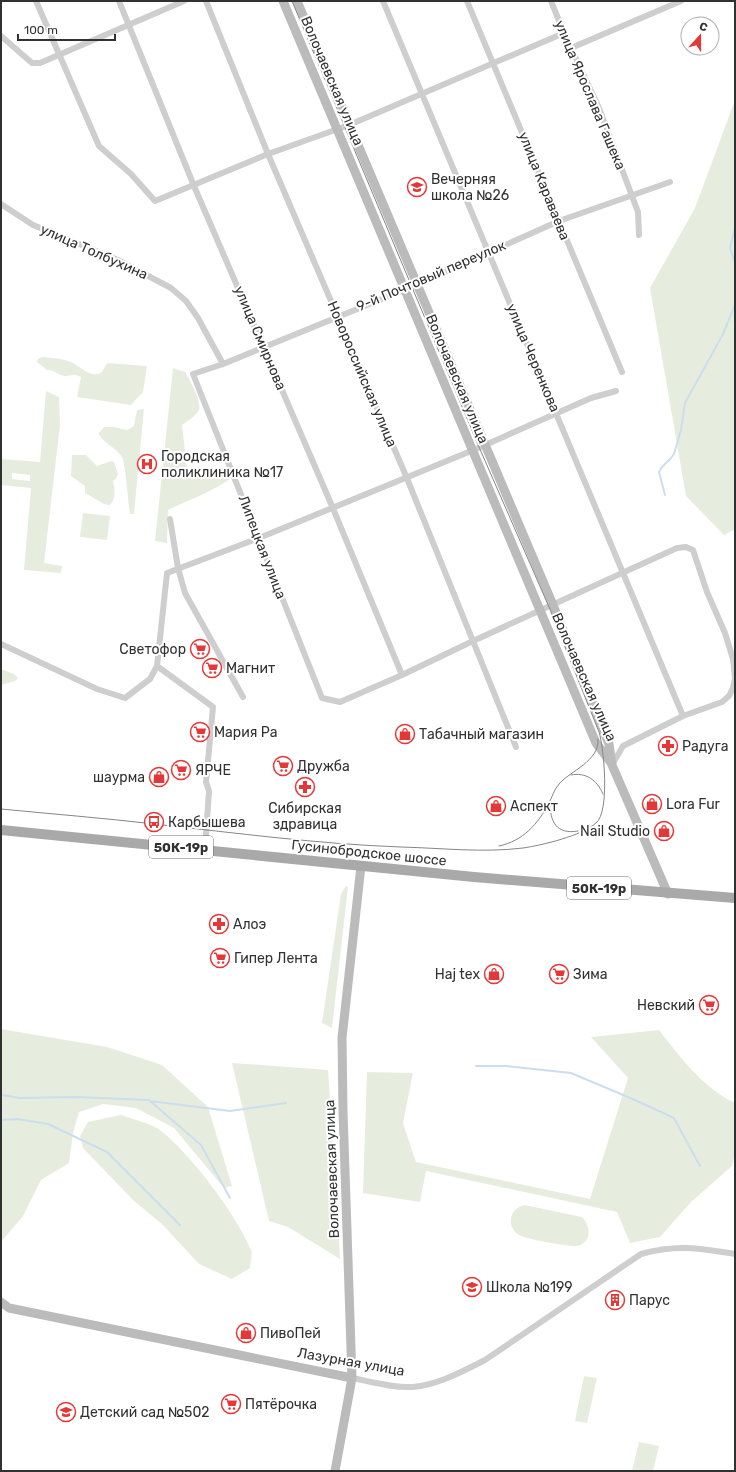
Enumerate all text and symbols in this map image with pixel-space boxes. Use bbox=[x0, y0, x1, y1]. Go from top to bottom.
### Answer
street label: Волочаевская улица bbox=[297, 14, 367, 148]
scale bar bbox=[18, 16, 115, 42]
north arrow bbox=[680, 16, 720, 56]
street label: улица Ярослава Гашека bbox=[551, 18, 629, 172]
text: С bbox=[697, 20, 710, 35]
text: 100 m bbox=[24, 23, 58, 37]
street label: улица Караваева bbox=[514, 129, 574, 243]
place label: Вечерняя школа №26 bbox=[431, 171, 509, 204]
school or university icon: Вечерняя школа №26 bbox=[406, 176, 428, 198]
street label: улица Толбухина bbox=[38, 221, 150, 283]
street label: 9-й Почтовый переулок bbox=[354, 237, 509, 315]
street label: улица Смирнова bbox=[230, 283, 290, 393]
street label: Новороссийская улица bbox=[323, 298, 401, 450]
street label: улица Черенкова bbox=[502, 301, 564, 415]
street label: Волочаевская улица bbox=[422, 312, 492, 446]
place label: Городская поликлиника №17 bbox=[161, 448, 283, 481]
hospital icon: Городская поликлиника №17 bbox=[136, 453, 158, 475]
street label: Липецкая улица bbox=[234, 493, 290, 601]
street label: Волочаевская улица bbox=[548, 610, 620, 744]
supermarket icon: Светофор bbox=[189, 638, 211, 660]
place label: Светофор bbox=[119, 641, 186, 658]
supermarket icon: Магнит bbox=[201, 657, 223, 679]
place label: Магнит bbox=[226, 660, 275, 677]
supermarket icon: Мария Ра bbox=[189, 721, 211, 743]
shop icon: Табачный магазин bbox=[394, 723, 416, 745]
place label: Мария Ра bbox=[214, 724, 278, 741]
place label: Табачный магазин bbox=[419, 726, 544, 743]
pharmacy icon: Радуга bbox=[657, 735, 679, 757]
place label: Радуга bbox=[682, 738, 729, 755]
supermarket icon: Дружба bbox=[272, 755, 294, 777]
place label: Дружба bbox=[297, 758, 350, 775]
supermarket icon: ЯРЧЕ bbox=[170, 759, 192, 781]
place label: ЯРЧЕ bbox=[195, 762, 231, 779]
shop icon: шаурма bbox=[148, 766, 170, 788]
place label: шаурма bbox=[93, 769, 145, 786]
pharmacy icon: Сибирская здравица bbox=[294, 776, 316, 798]
shop icon: Lora Fur bbox=[641, 793, 663, 815]
shop icon: Аспект bbox=[485, 795, 507, 817]
place label: Lora Fur bbox=[666, 796, 721, 813]
place label: Аспект bbox=[510, 798, 558, 815]
place label: Сибирская здравица bbox=[268, 800, 342, 833]
bus stop icon: Карбышева bbox=[143, 811, 165, 833]
place label: Карбышева bbox=[168, 814, 246, 831]
shop icon: Nail Studio bbox=[653, 820, 675, 842]
place label: Nail Studio bbox=[580, 823, 650, 840]
road number: 50К-19р bbox=[149, 836, 213, 858]
street label: Гусинобродское шоссе bbox=[291, 836, 448, 870]
road number: 50К-19р bbox=[567, 877, 631, 899]
pharmacy icon: Алоэ bbox=[208, 913, 230, 935]
place label: Алоэ bbox=[233, 916, 267, 933]
supermarket icon: Гипер Лента bbox=[209, 947, 231, 969]
place label: Гипер Лента bbox=[234, 950, 318, 967]
shop icon: Haj tex bbox=[483, 963, 505, 985]
supermarket icon: Зима bbox=[548, 963, 570, 985]
place label: Haj tex bbox=[435, 966, 480, 983]
place label: Зима bbox=[573, 966, 608, 983]
supermarket icon: Невский bbox=[698, 994, 720, 1016]
place label: Невский bbox=[637, 997, 695, 1014]
street label: Волочаевская улица bbox=[321, 1099, 343, 1239]
school or university icon: Школа №199 bbox=[461, 1276, 483, 1298]
place label: Школа №199 bbox=[486, 1279, 573, 1296]
building icon: Парус bbox=[604, 1289, 626, 1311]
place label: Парус bbox=[629, 1292, 670, 1309]
shop icon: ПивоПей bbox=[235, 1322, 257, 1344]
place label: ПивоПей bbox=[260, 1325, 321, 1342]
street label: Лазурная улица bbox=[296, 1344, 406, 1380]
supermarket icon: Пятёрочка bbox=[220, 1393, 242, 1415]
place label: Пятёрочка bbox=[245, 1396, 317, 1413]
school or university icon: Детский сад №502 bbox=[55, 1401, 77, 1423]
place label: Детский сад №502 bbox=[80, 1404, 210, 1421]

